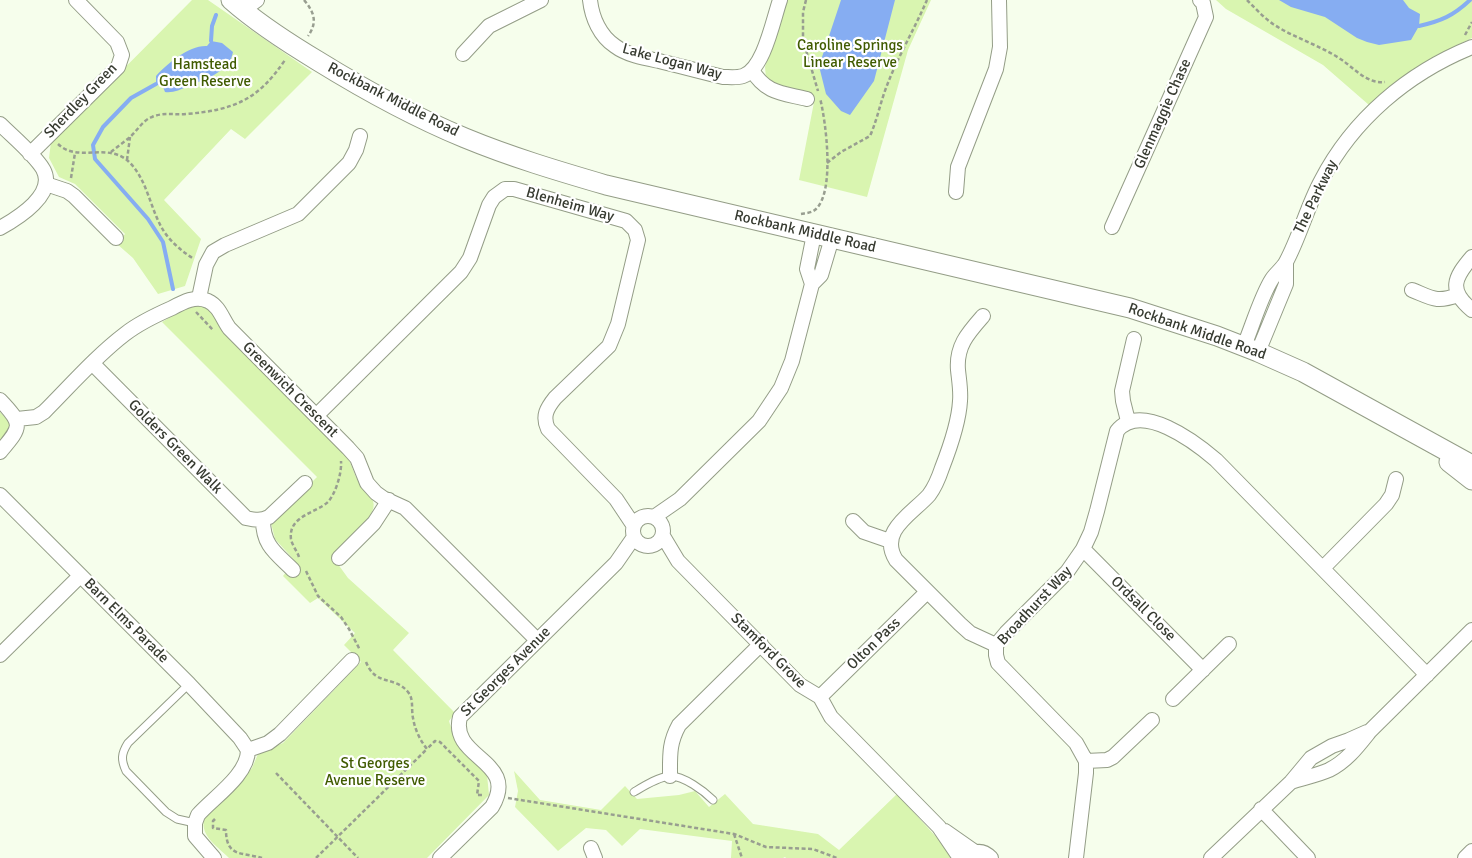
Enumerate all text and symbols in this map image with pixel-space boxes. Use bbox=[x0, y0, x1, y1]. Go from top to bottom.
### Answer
park label: Caroline Springs Linear Reserve bbox=[797, 37, 903, 72]
street label: Lake Logan Way bbox=[620, 40, 724, 84]
park label: Hamstead Green Reserve bbox=[159, 56, 251, 91]
street label: Glenmaggie Chase bbox=[1131, 56, 1195, 172]
street label: Rockbank Middle Road bbox=[324, 59, 462, 141]
street label: Sherdley Green bbox=[41, 60, 121, 142]
street label: The Parkway bbox=[1290, 157, 1342, 237]
street label: Blenheim Way bbox=[524, 184, 616, 226]
street label: Rockbank Middle Road bbox=[732, 207, 878, 257]
street label: Rockbank Middle Road bbox=[1126, 300, 1268, 364]
street label: Greenwich Crescent bbox=[238, 338, 342, 442]
street label: Golders Green Walk bbox=[124, 396, 226, 498]
street label: Broadhurst Way bbox=[994, 563, 1076, 649]
street label: Ordsall Close bbox=[1107, 573, 1179, 645]
street label: Barn Elms Parade bbox=[80, 575, 172, 667]
street label: Stamford Grove bbox=[727, 610, 809, 692]
street label: Olton Pass bbox=[844, 614, 904, 674]
street label: St Georges Avenue bbox=[457, 623, 555, 721]
park label: St Georges Avenue Reserve bbox=[325, 755, 425, 790]

